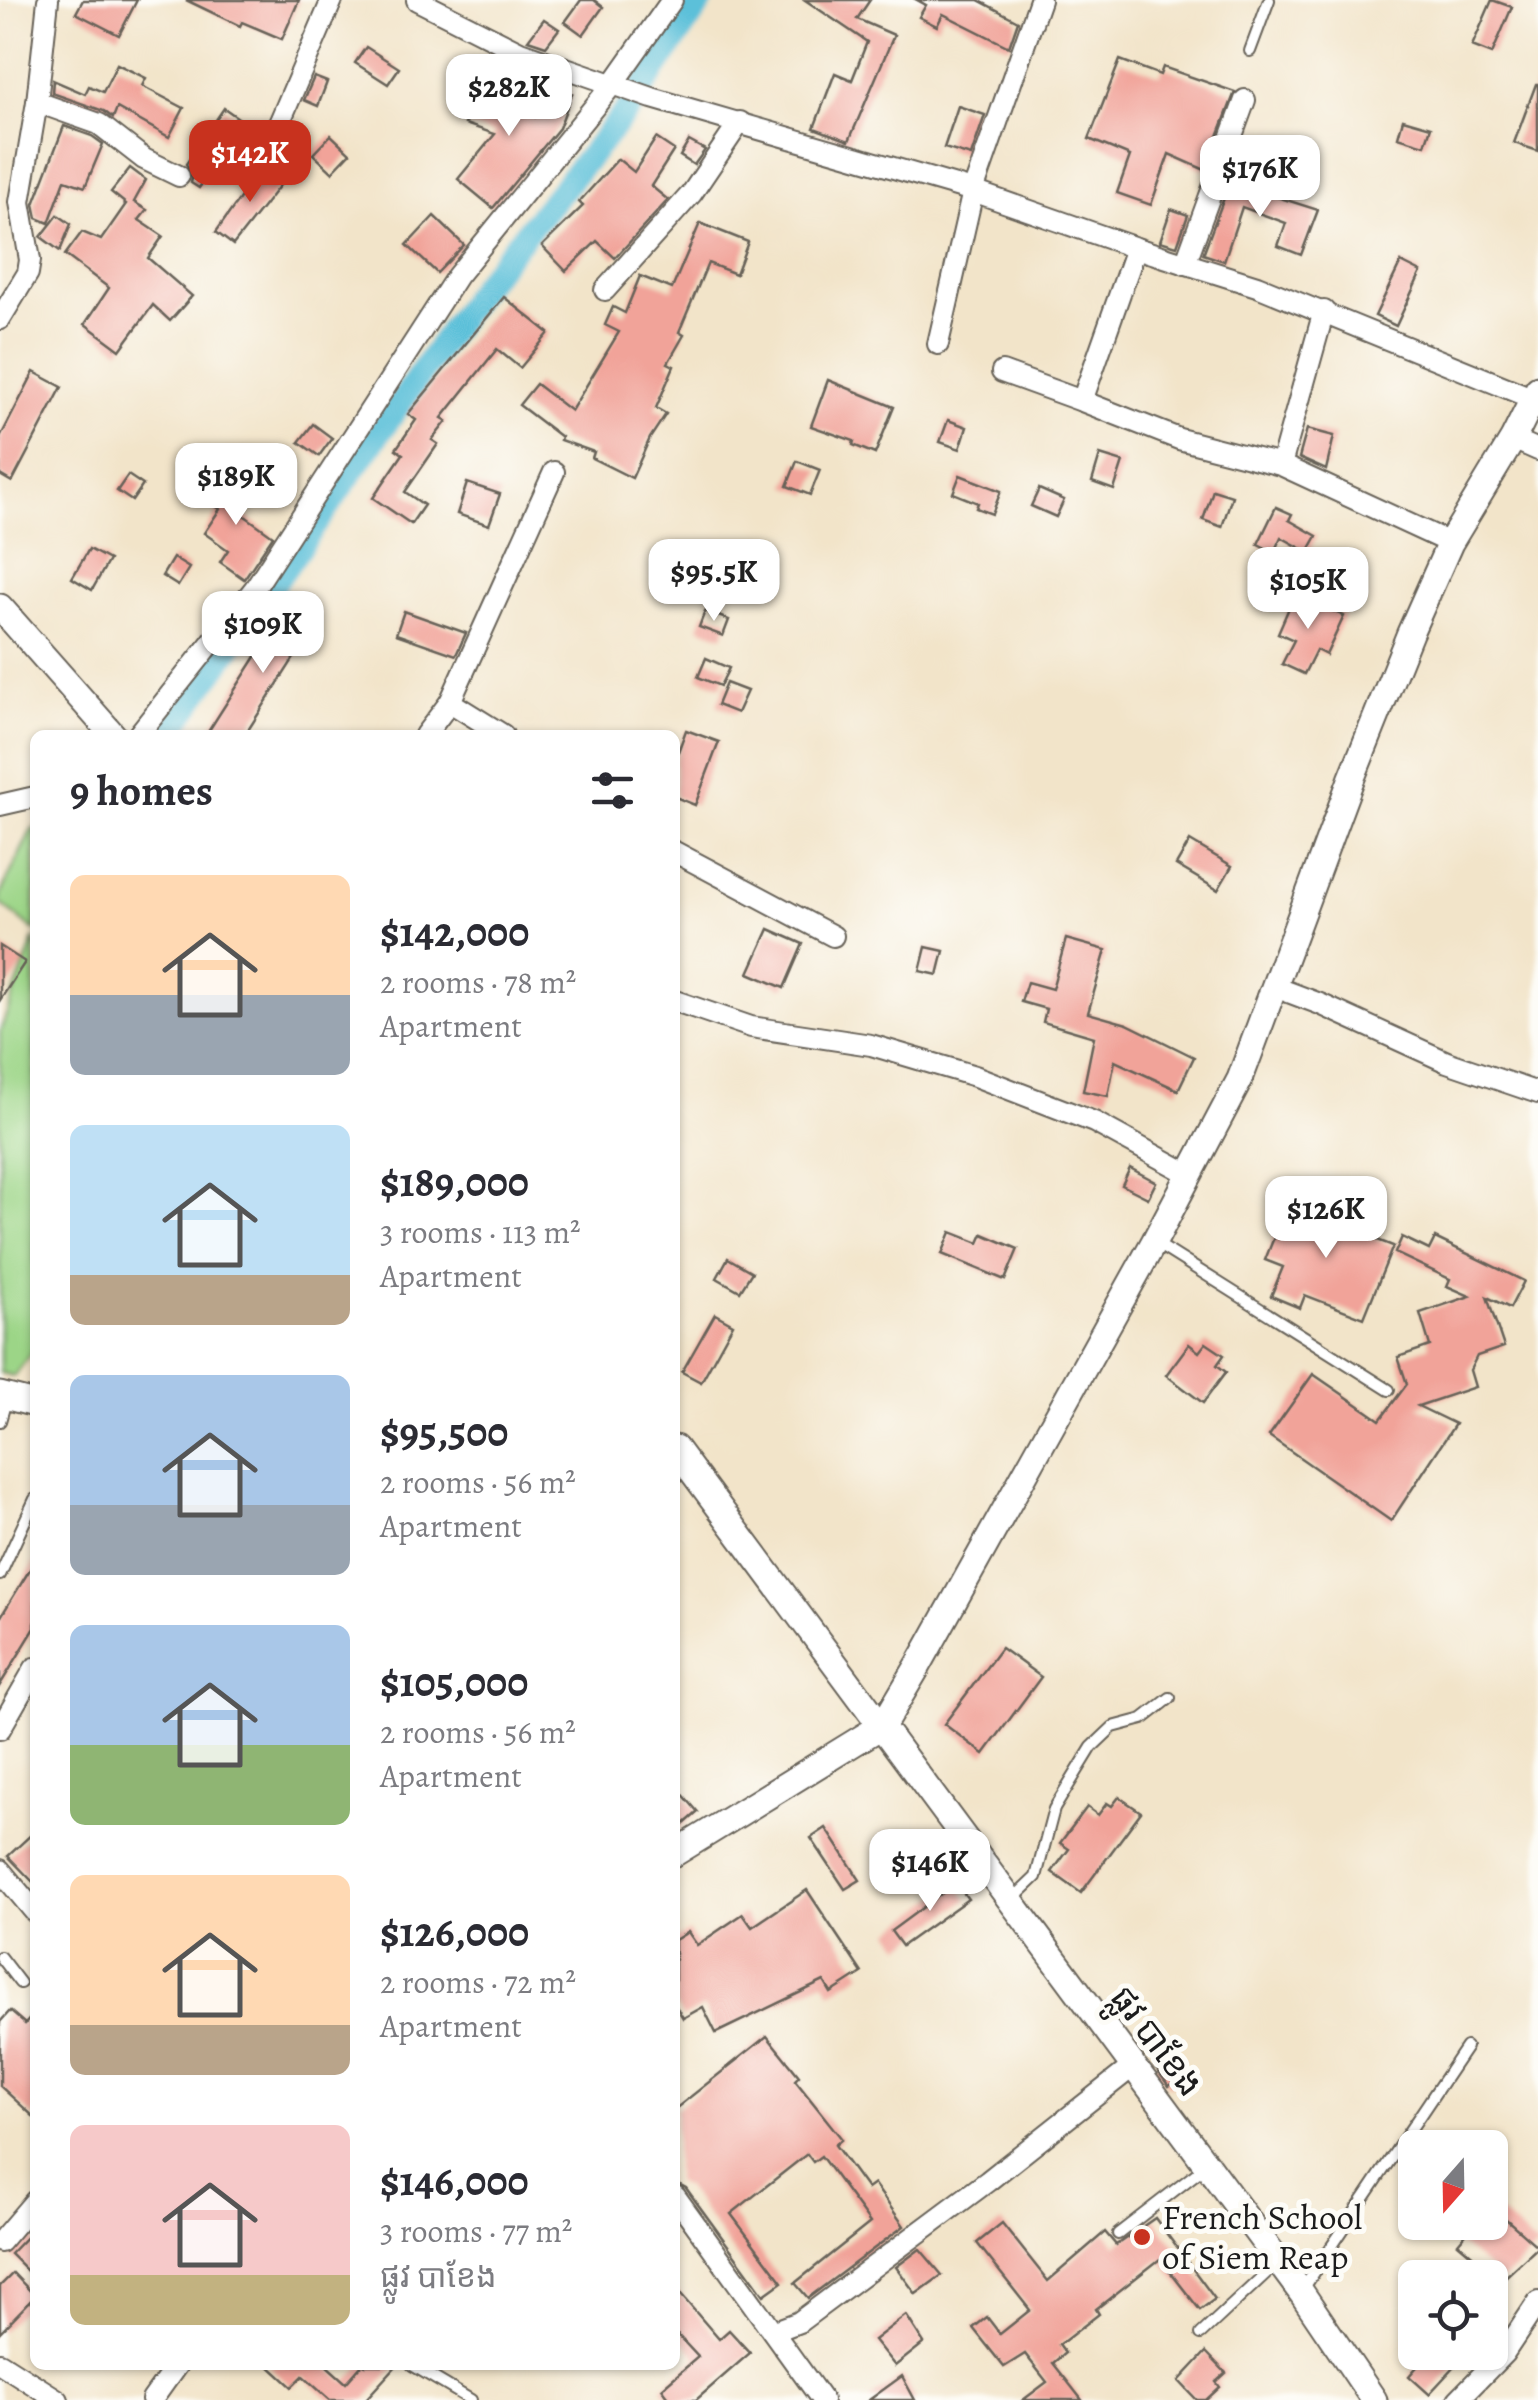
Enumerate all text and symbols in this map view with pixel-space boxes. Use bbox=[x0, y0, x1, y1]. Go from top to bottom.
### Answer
pin: $282K bbox=[439, 54, 579, 139]
text: $282K bbox=[468, 64, 550, 108]
pin: $142K bbox=[180, 120, 320, 205]
text: $142K bbox=[211, 130, 289, 174]
pin: $176K bbox=[1190, 135, 1330, 220]
text: $176K bbox=[1222, 145, 1298, 189]
pin: $189K bbox=[166, 443, 306, 528]
text: $189K bbox=[197, 453, 275, 497]
pin: $95.5K bbox=[633, 539, 795, 624]
pin: $105K bbox=[1238, 547, 1378, 632]
text: $95.5K bbox=[671, 549, 757, 593]
text: $105K bbox=[1269, 557, 1347, 601]
pin: $109K bbox=[193, 591, 333, 676]
text: $109K bbox=[224, 601, 302, 645]
text: 9 homes bbox=[70, 762, 213, 819]
icon: filters bbox=[585, 763, 640, 818]
text: $142,000 bbox=[380, 903, 529, 960]
icon: home bbox=[150, 915, 270, 1035]
text: 2 rooms · 78 m² bbox=[380, 960, 576, 1004]
text: Apartment bbox=[380, 1004, 522, 1048]
text: $189,000 bbox=[380, 1153, 529, 1210]
icon: home bbox=[150, 1165, 270, 1285]
pin: $126K bbox=[1256, 1176, 1396, 1261]
text: $126K bbox=[1287, 1186, 1365, 1230]
text: 3 rooms · 113 m² bbox=[380, 1210, 581, 1254]
text: Apartment bbox=[380, 1254, 522, 1298]
text: $95,500 bbox=[380, 1403, 508, 1460]
icon: home bbox=[150, 1415, 270, 1535]
text: 2 rooms · 56 m² bbox=[380, 1460, 576, 1504]
text: Apartment bbox=[380, 1504, 522, 1548]
text: $105,000 bbox=[380, 1653, 528, 1710]
icon: home bbox=[150, 1665, 270, 1785]
text: 2 rooms · 56 m² bbox=[380, 1710, 576, 1754]
text: Apartment bbox=[380, 1754, 522, 1798]
pin: $146K bbox=[860, 1829, 1000, 1914]
text: $146K bbox=[891, 1839, 969, 1883]
text: $126,000 bbox=[380, 1903, 529, 1960]
icon: home bbox=[150, 1915, 270, 2035]
text: 2 rooms · 72 m² bbox=[380, 1960, 576, 2004]
street label: ផ្លូវ បាខែង bbox=[1094, 1976, 1215, 2111]
text: Apartment bbox=[380, 2004, 522, 2048]
north arrow bbox=[1398, 2130, 1508, 2240]
map controls bbox=[1398, 2130, 1508, 2370]
text: $146,000 bbox=[380, 2152, 529, 2209]
icon: home bbox=[150, 2165, 270, 2285]
place label: French School of Siem Reap bbox=[1162, 2193, 1362, 2281]
text: 3 rooms · 77 m² bbox=[380, 2209, 572, 2253]
marker: French School of Siem Reap bbox=[1131, 2226, 1153, 2248]
text: ផ្លូវ បាខែង bbox=[380, 2254, 496, 2298]
button: locate bbox=[1398, 2260, 1508, 2370]

